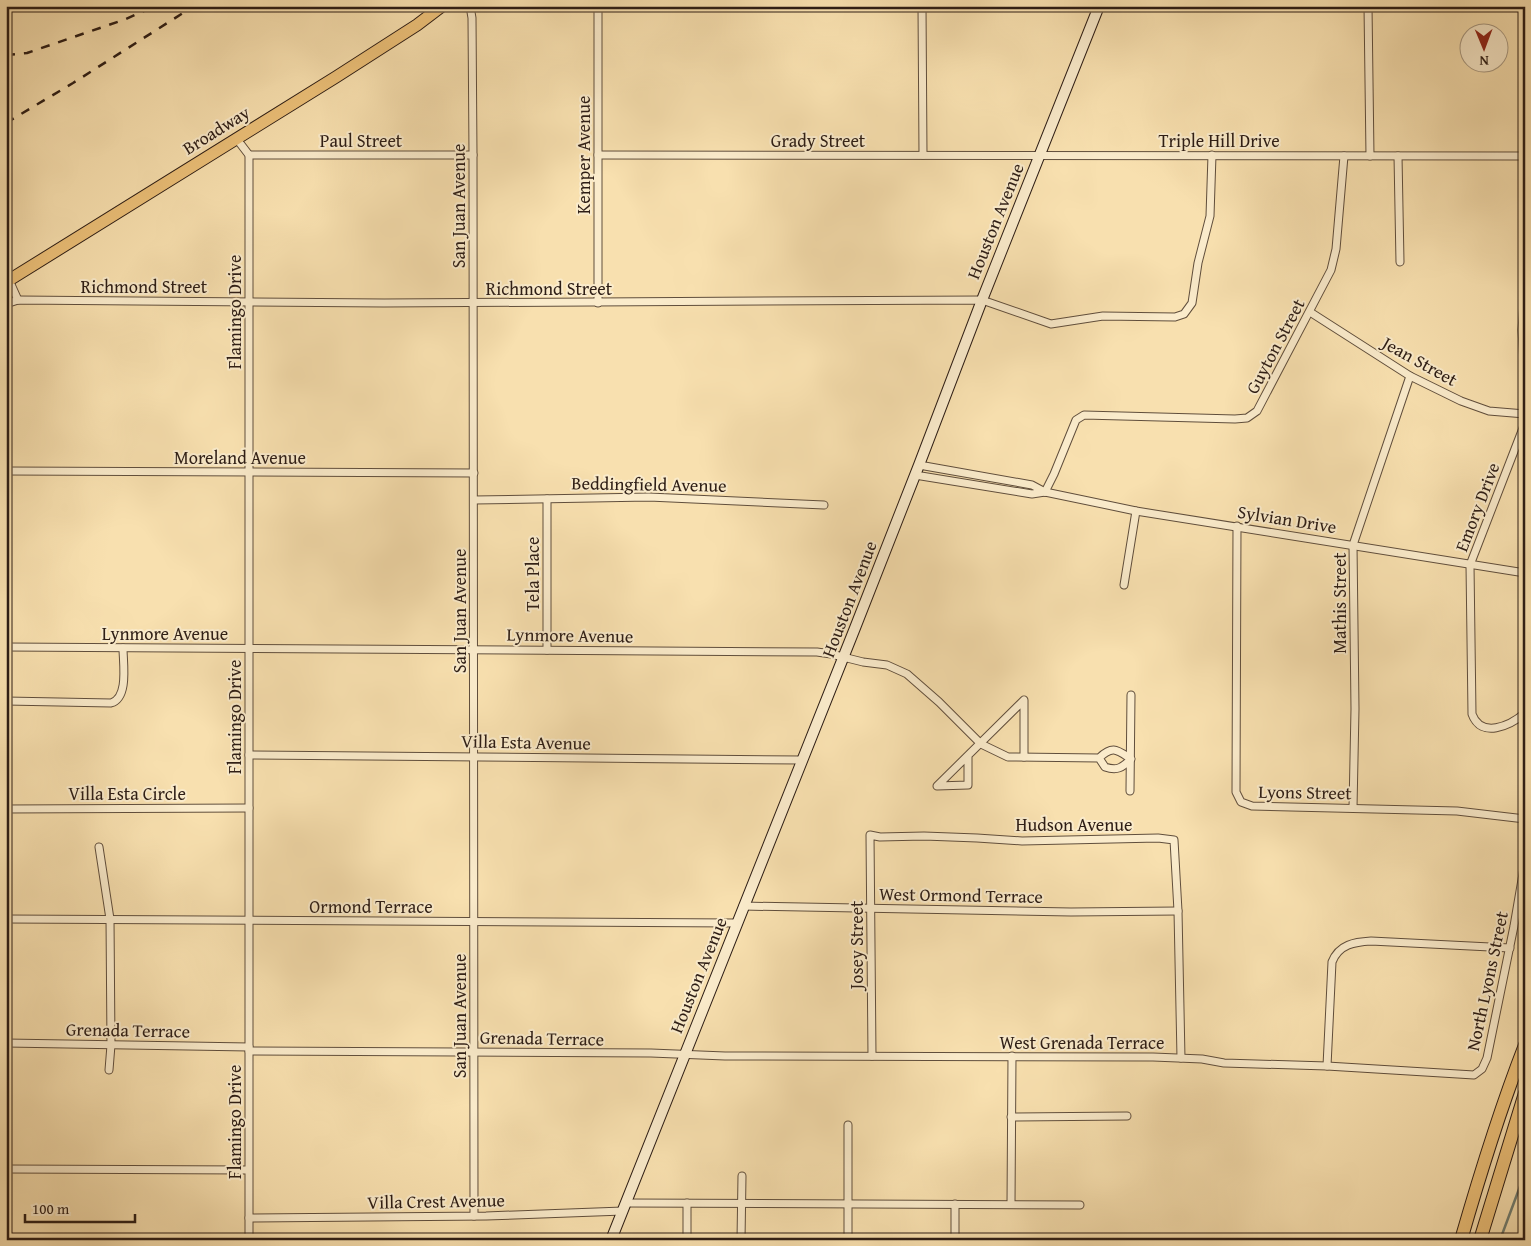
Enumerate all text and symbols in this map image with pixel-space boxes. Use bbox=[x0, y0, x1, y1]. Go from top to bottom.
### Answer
north arrow bbox=[1458, 22, 1508, 72]
text: N bbox=[1479, 51, 1489, 71]
street label: Kemper Avenue bbox=[570, 96, 597, 214]
street label: Broadway bbox=[177, 99, 255, 161]
street label: Paul Street bbox=[320, 127, 403, 154]
street label: Grady Street bbox=[771, 127, 866, 154]
street label: Triple Hill Drive bbox=[1158, 127, 1280, 154]
street label: San Juan Avenue bbox=[445, 144, 472, 268]
street label: Houston Avenue bbox=[959, 159, 1031, 283]
street label: Flamingo Drive bbox=[221, 255, 248, 369]
street label: Richmond Street bbox=[81, 273, 208, 300]
street label: Richmond Street bbox=[486, 275, 613, 302]
street label: Guyton Street bbox=[1239, 293, 1312, 398]
street label: Jean Street bbox=[1376, 328, 1463, 393]
street label: Moreland Avenue bbox=[174, 444, 306, 471]
street label: Emory Drive bbox=[1448, 458, 1506, 556]
street label: Beddingfield Avenue bbox=[571, 469, 727, 499]
street label: Sylvian Drive bbox=[1236, 498, 1338, 540]
street label: Tela Place bbox=[519, 536, 546, 612]
street label: Houston Avenue bbox=[814, 537, 884, 661]
street label: San Juan Avenue bbox=[446, 549, 473, 673]
street label: Mathis Street bbox=[1326, 552, 1353, 654]
street label: Lynmore Avenue bbox=[102, 620, 228, 647]
street label: Lynmore Avenue bbox=[506, 620, 634, 650]
street label: Flamingo Drive bbox=[221, 660, 248, 774]
street label: Villa Esta Avenue bbox=[461, 727, 591, 757]
street label: Lyons Street bbox=[1258, 778, 1353, 806]
street label: Villa Esta Circle bbox=[68, 780, 186, 807]
street label: Hudson Avenue bbox=[1016, 811, 1133, 838]
street label: West Ormond Terrace bbox=[879, 880, 1043, 910]
street label: Ormond Terrace bbox=[309, 893, 433, 920]
street label: Josey Street bbox=[843, 900, 870, 991]
street label: North Lyons Street bbox=[1459, 908, 1515, 1053]
street label: Houston Avenue bbox=[662, 913, 734, 1037]
street label: San Juan Avenue bbox=[446, 954, 473, 1078]
street label: Grenada Terrace bbox=[66, 1015, 190, 1045]
street label: Grenada Terrace bbox=[480, 1023, 604, 1053]
street label: West Grenada Terrace bbox=[1000, 1029, 1164, 1056]
street label: Flamingo Drive bbox=[221, 1065, 248, 1179]
street label: Villa Crest Avenue bbox=[367, 1186, 505, 1216]
scale bar bbox=[25, 1191, 135, 1223]
text: 100 m bbox=[32, 1198, 70, 1219]

